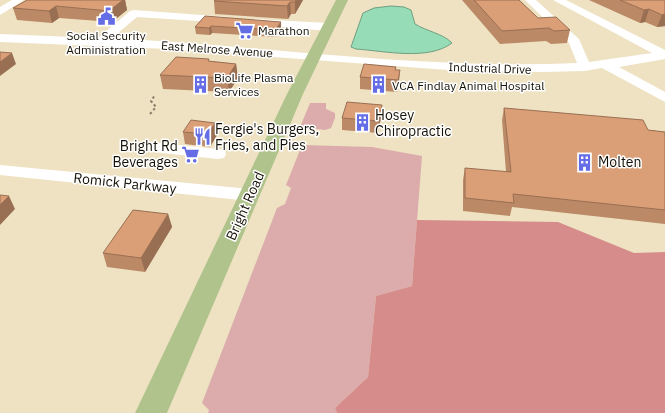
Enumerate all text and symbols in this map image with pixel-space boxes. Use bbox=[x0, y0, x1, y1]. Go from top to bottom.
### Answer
public building icon: Social Security Administration bbox=[96, 6, 116, 26]
supermarket icon: Marathon bbox=[235, 20, 255, 40]
place label: Marathon bbox=[258, 23, 309, 38]
place label: Social Security Administration bbox=[66, 28, 146, 57]
street label: East Melrose Avenue bbox=[161, 38, 274, 60]
street label: Industrial Drive bbox=[448, 59, 532, 77]
place label: BioLife Plasma Services bbox=[214, 70, 294, 99]
building icon: BioLife Plasma Services bbox=[191, 74, 211, 94]
building icon: VCA Findlay Animal Hospital bbox=[369, 75, 389, 95]
place label: VCA Findlay Animal Hospital bbox=[392, 78, 544, 93]
place label: Hosey Chiropractic bbox=[375, 106, 451, 140]
building icon: Hosey Chiropractic bbox=[352, 113, 372, 133]
place label: Fergie's Burgers, Fries, and Pies bbox=[215, 120, 319, 154]
restaurant icon: Fergie's Burgers, Fries, and Pies bbox=[192, 127, 212, 147]
place label: Bright Rd Beverages bbox=[112, 137, 178, 171]
supermarket icon: Bright Rd Beverages bbox=[181, 144, 201, 164]
building icon: Molten bbox=[575, 152, 595, 172]
place label: Molten bbox=[598, 153, 641, 171]
street label: Romick Parkway bbox=[73, 169, 177, 197]
street label: Bright Road bbox=[222, 169, 268, 243]

